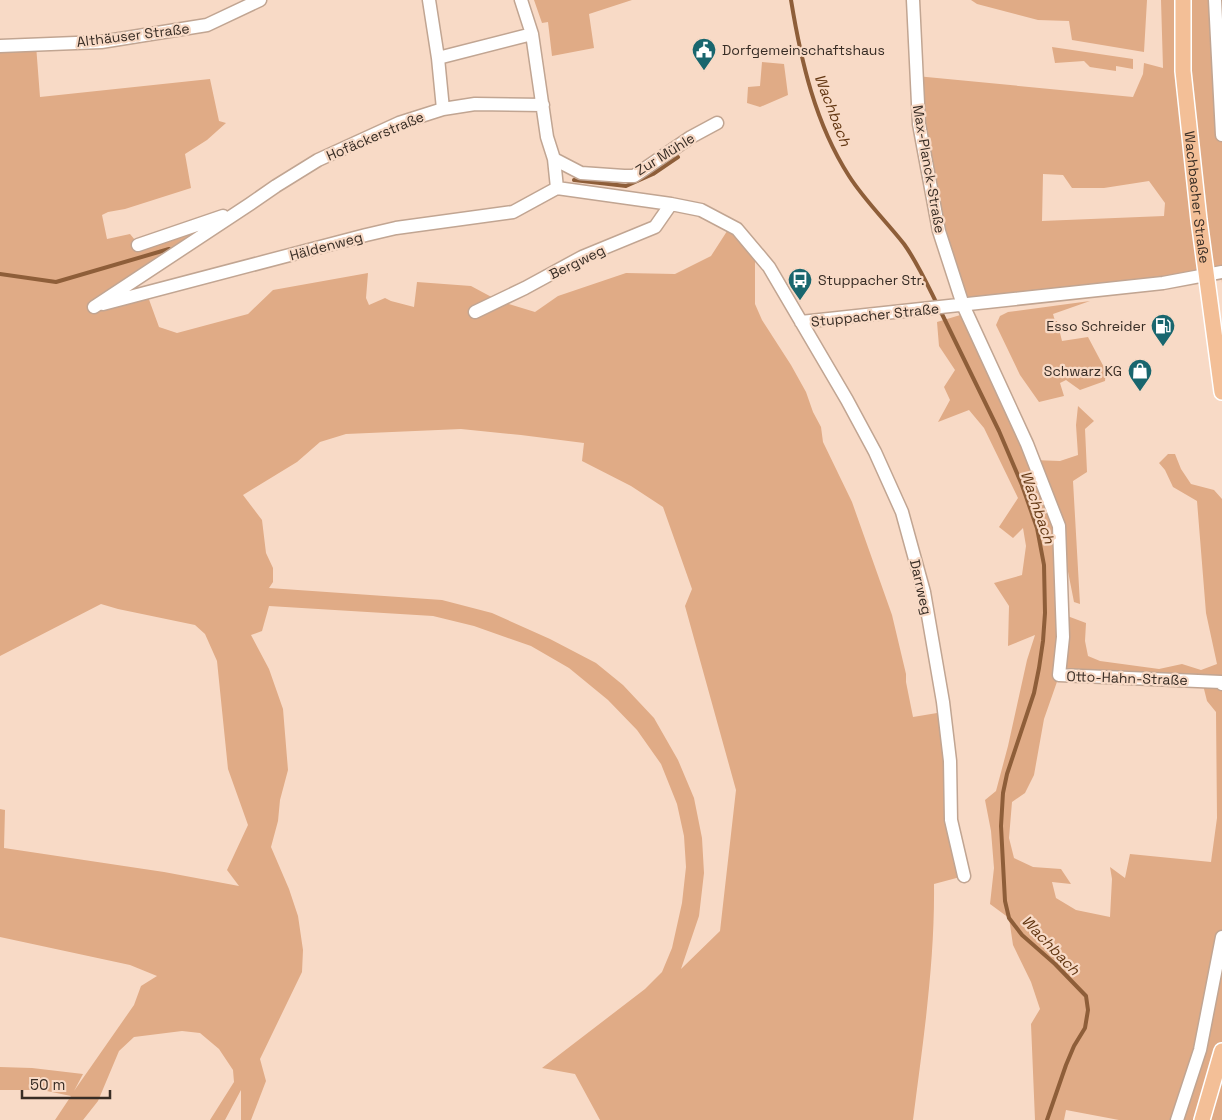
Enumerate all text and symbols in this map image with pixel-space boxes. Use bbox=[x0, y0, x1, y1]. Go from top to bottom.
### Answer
street label: Althäuser Straße bbox=[76, 19, 190, 51]
public building icon: Dorfgemeinschaftshaus bbox=[691, 37, 717, 71]
place label: Dorfgemeinschaftshaus bbox=[722, 41, 885, 59]
water label: Wachbach bbox=[811, 71, 856, 150]
street label: Max-Planck-Straße bbox=[909, 104, 949, 234]
street label: Hofäckerstraße bbox=[323, 107, 427, 165]
street label: Zur Mühle bbox=[632, 129, 698, 179]
street label: Wachbacher Straße bbox=[1180, 130, 1214, 265]
street label: Häldenweg bbox=[288, 228, 364, 264]
street label: Bergweg bbox=[546, 241, 608, 283]
bus stop icon: Stuppacher Str. bbox=[787, 267, 813, 301]
place label: Stuppacher Str. bbox=[818, 271, 925, 289]
street label: Stuppacher Straße bbox=[810, 299, 940, 331]
fuel station icon: Esso Schreider bbox=[1150, 313, 1176, 347]
place label: Esso Schreider bbox=[1046, 317, 1146, 335]
shop icon: Schwarz KG bbox=[1127, 358, 1153, 392]
place label: Schwarz KG bbox=[1044, 362, 1122, 380]
water label: Wachbach bbox=[1017, 468, 1060, 547]
street label: Darrweg bbox=[906, 558, 936, 616]
street label: Otto-Hahn-Straße bbox=[1066, 667, 1188, 689]
water label: Wachbach bbox=[1018, 911, 1085, 979]
scale bar bbox=[22, 1068, 110, 1100]
text: 50 m bbox=[30, 1075, 65, 1094]

